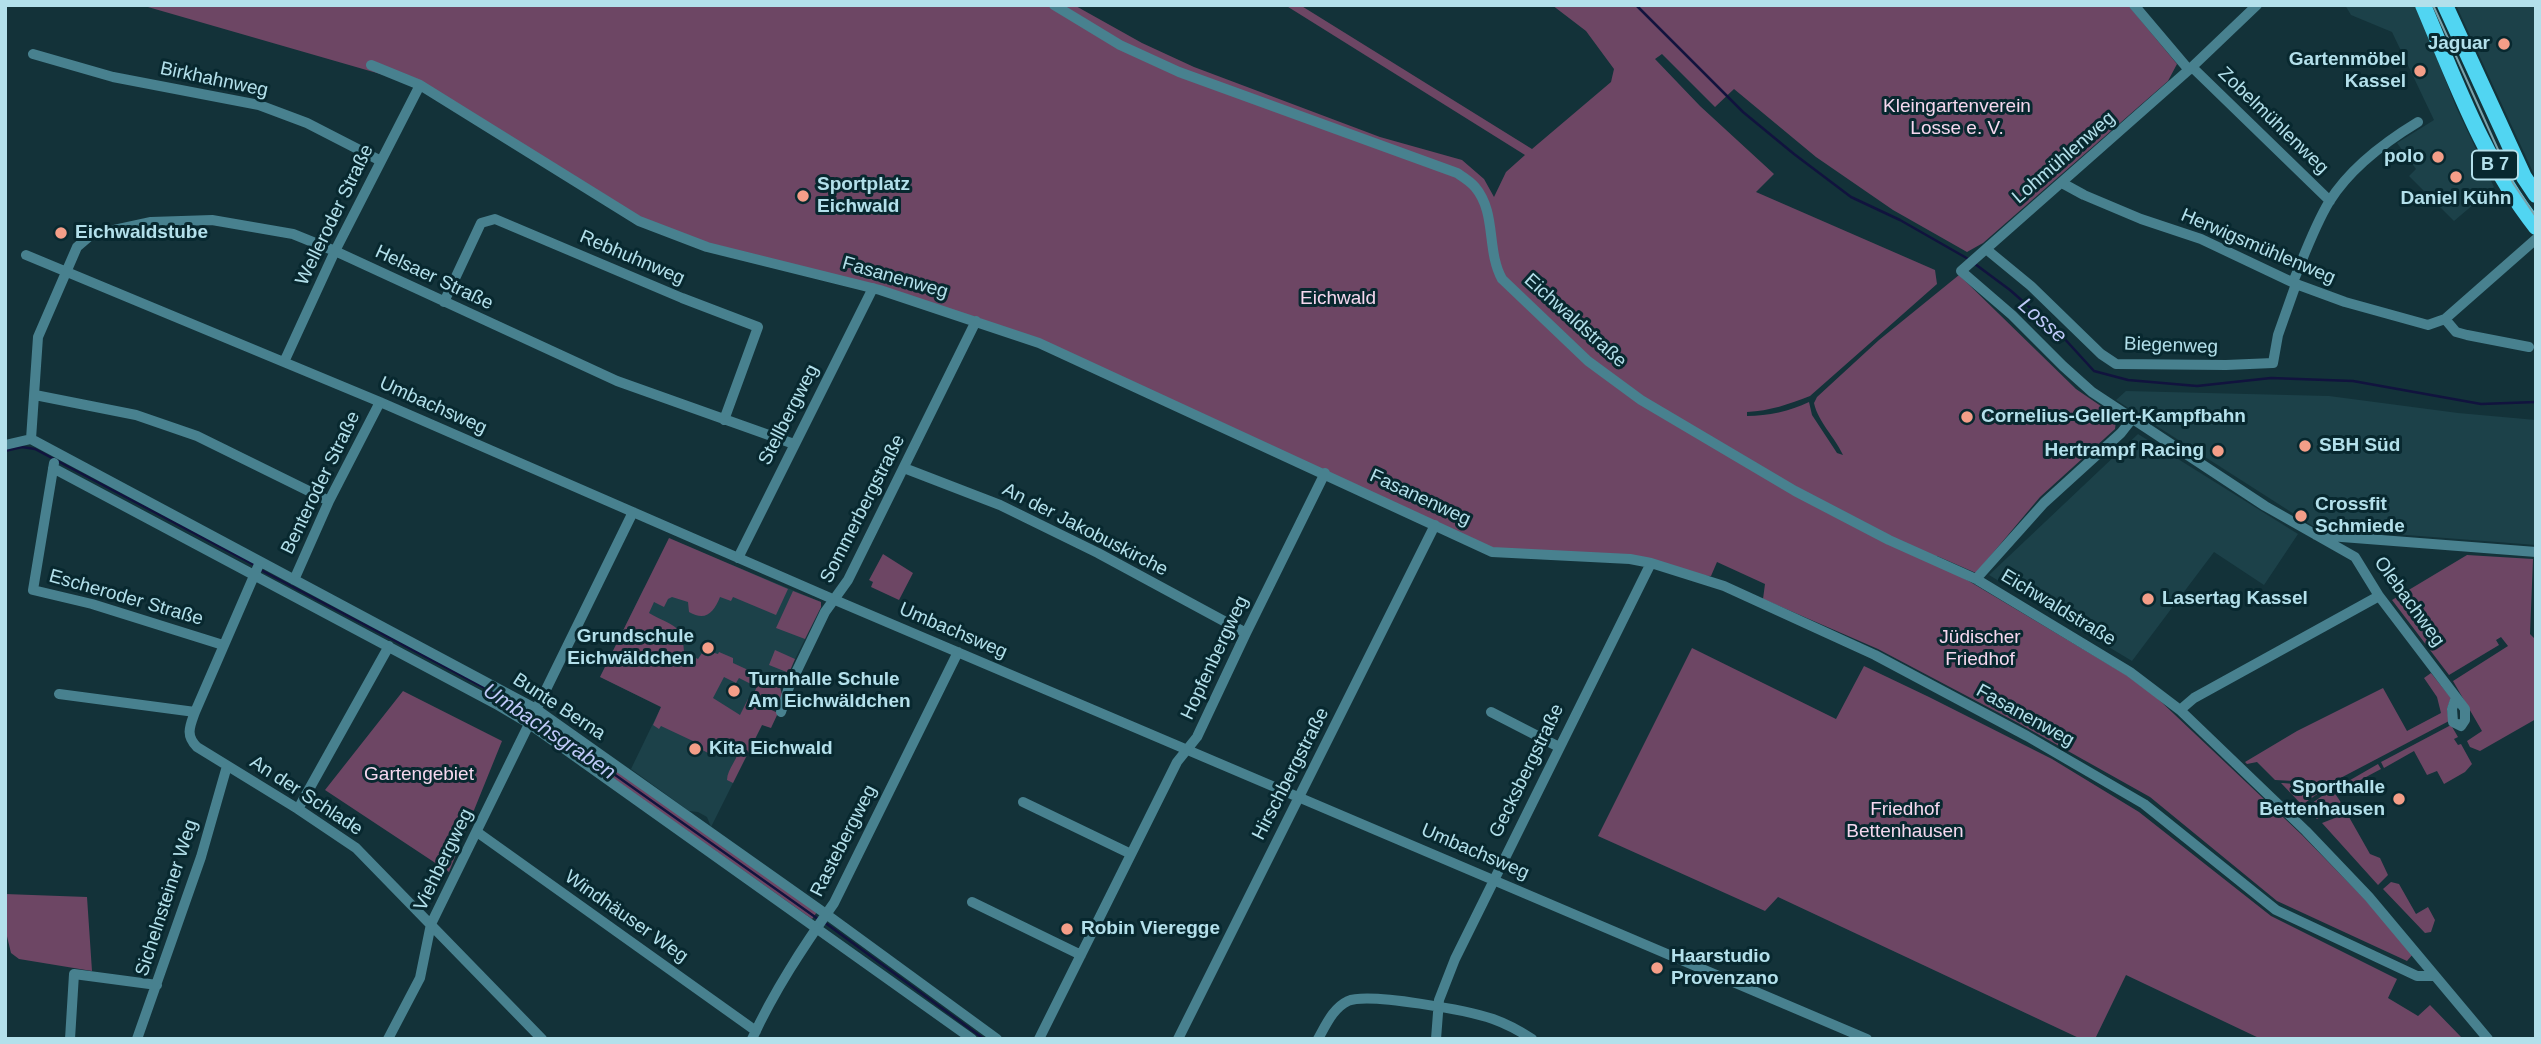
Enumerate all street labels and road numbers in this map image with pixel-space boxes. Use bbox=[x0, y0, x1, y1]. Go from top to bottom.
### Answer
street label: Birkhahnweg bbox=[158, 57, 270, 103]
street label: Zobelmühlenweg bbox=[2213, 63, 2333, 179]
street label: Lohmühlenweg bbox=[2008, 107, 2120, 209]
street label: Welleroder Straße bbox=[291, 141, 379, 289]
road number: B 7 bbox=[2472, 150, 2518, 180]
street label: Herwigsmühlenweg bbox=[2177, 204, 2339, 290]
street label: Rebhuhnweg bbox=[576, 226, 688, 290]
street label: Helsaer Straße bbox=[371, 241, 497, 315]
street label: Fasanenweg bbox=[840, 252, 950, 304]
street label: Eichwaldstraße bbox=[1519, 269, 1631, 373]
street label: Biegenweg bbox=[2124, 333, 2218, 359]
street label: Stellbergweg bbox=[754, 361, 824, 469]
street label: Umbachsweg bbox=[376, 372, 490, 440]
street label: Benteroder Straße bbox=[276, 408, 366, 558]
street label: Sommerbergstraße bbox=[816, 431, 910, 587]
street label: Fasanenweg bbox=[1366, 465, 1474, 531]
street label: An der Jakobuskirche bbox=[998, 478, 1172, 582]
street label: Olebachweg bbox=[2369, 553, 2449, 651]
street label: Escheroder Straße bbox=[46, 565, 206, 631]
street label: Eichwaldstraße bbox=[1996, 565, 2120, 651]
street label: Hopfenbergweg bbox=[1176, 592, 1254, 724]
street label: Umbachsweg bbox=[896, 598, 1010, 664]
street label: Bunte Berna bbox=[508, 669, 610, 745]
street label: Fasanenweg bbox=[1972, 680, 2078, 752]
street label: Gecksbergstraße bbox=[1485, 701, 1569, 841]
street label: Hirschbergstraße bbox=[1248, 704, 1334, 844]
street label: An der Schlade bbox=[245, 751, 367, 841]
street label: Rastebergweg bbox=[806, 781, 882, 901]
street label: Viehbergweg bbox=[410, 805, 478, 915]
street label: Sichelnsteiner Weg bbox=[131, 817, 203, 979]
street label: Umbachsweg bbox=[1418, 819, 1532, 885]
street label: Windhäuser Weg bbox=[560, 866, 692, 968]

